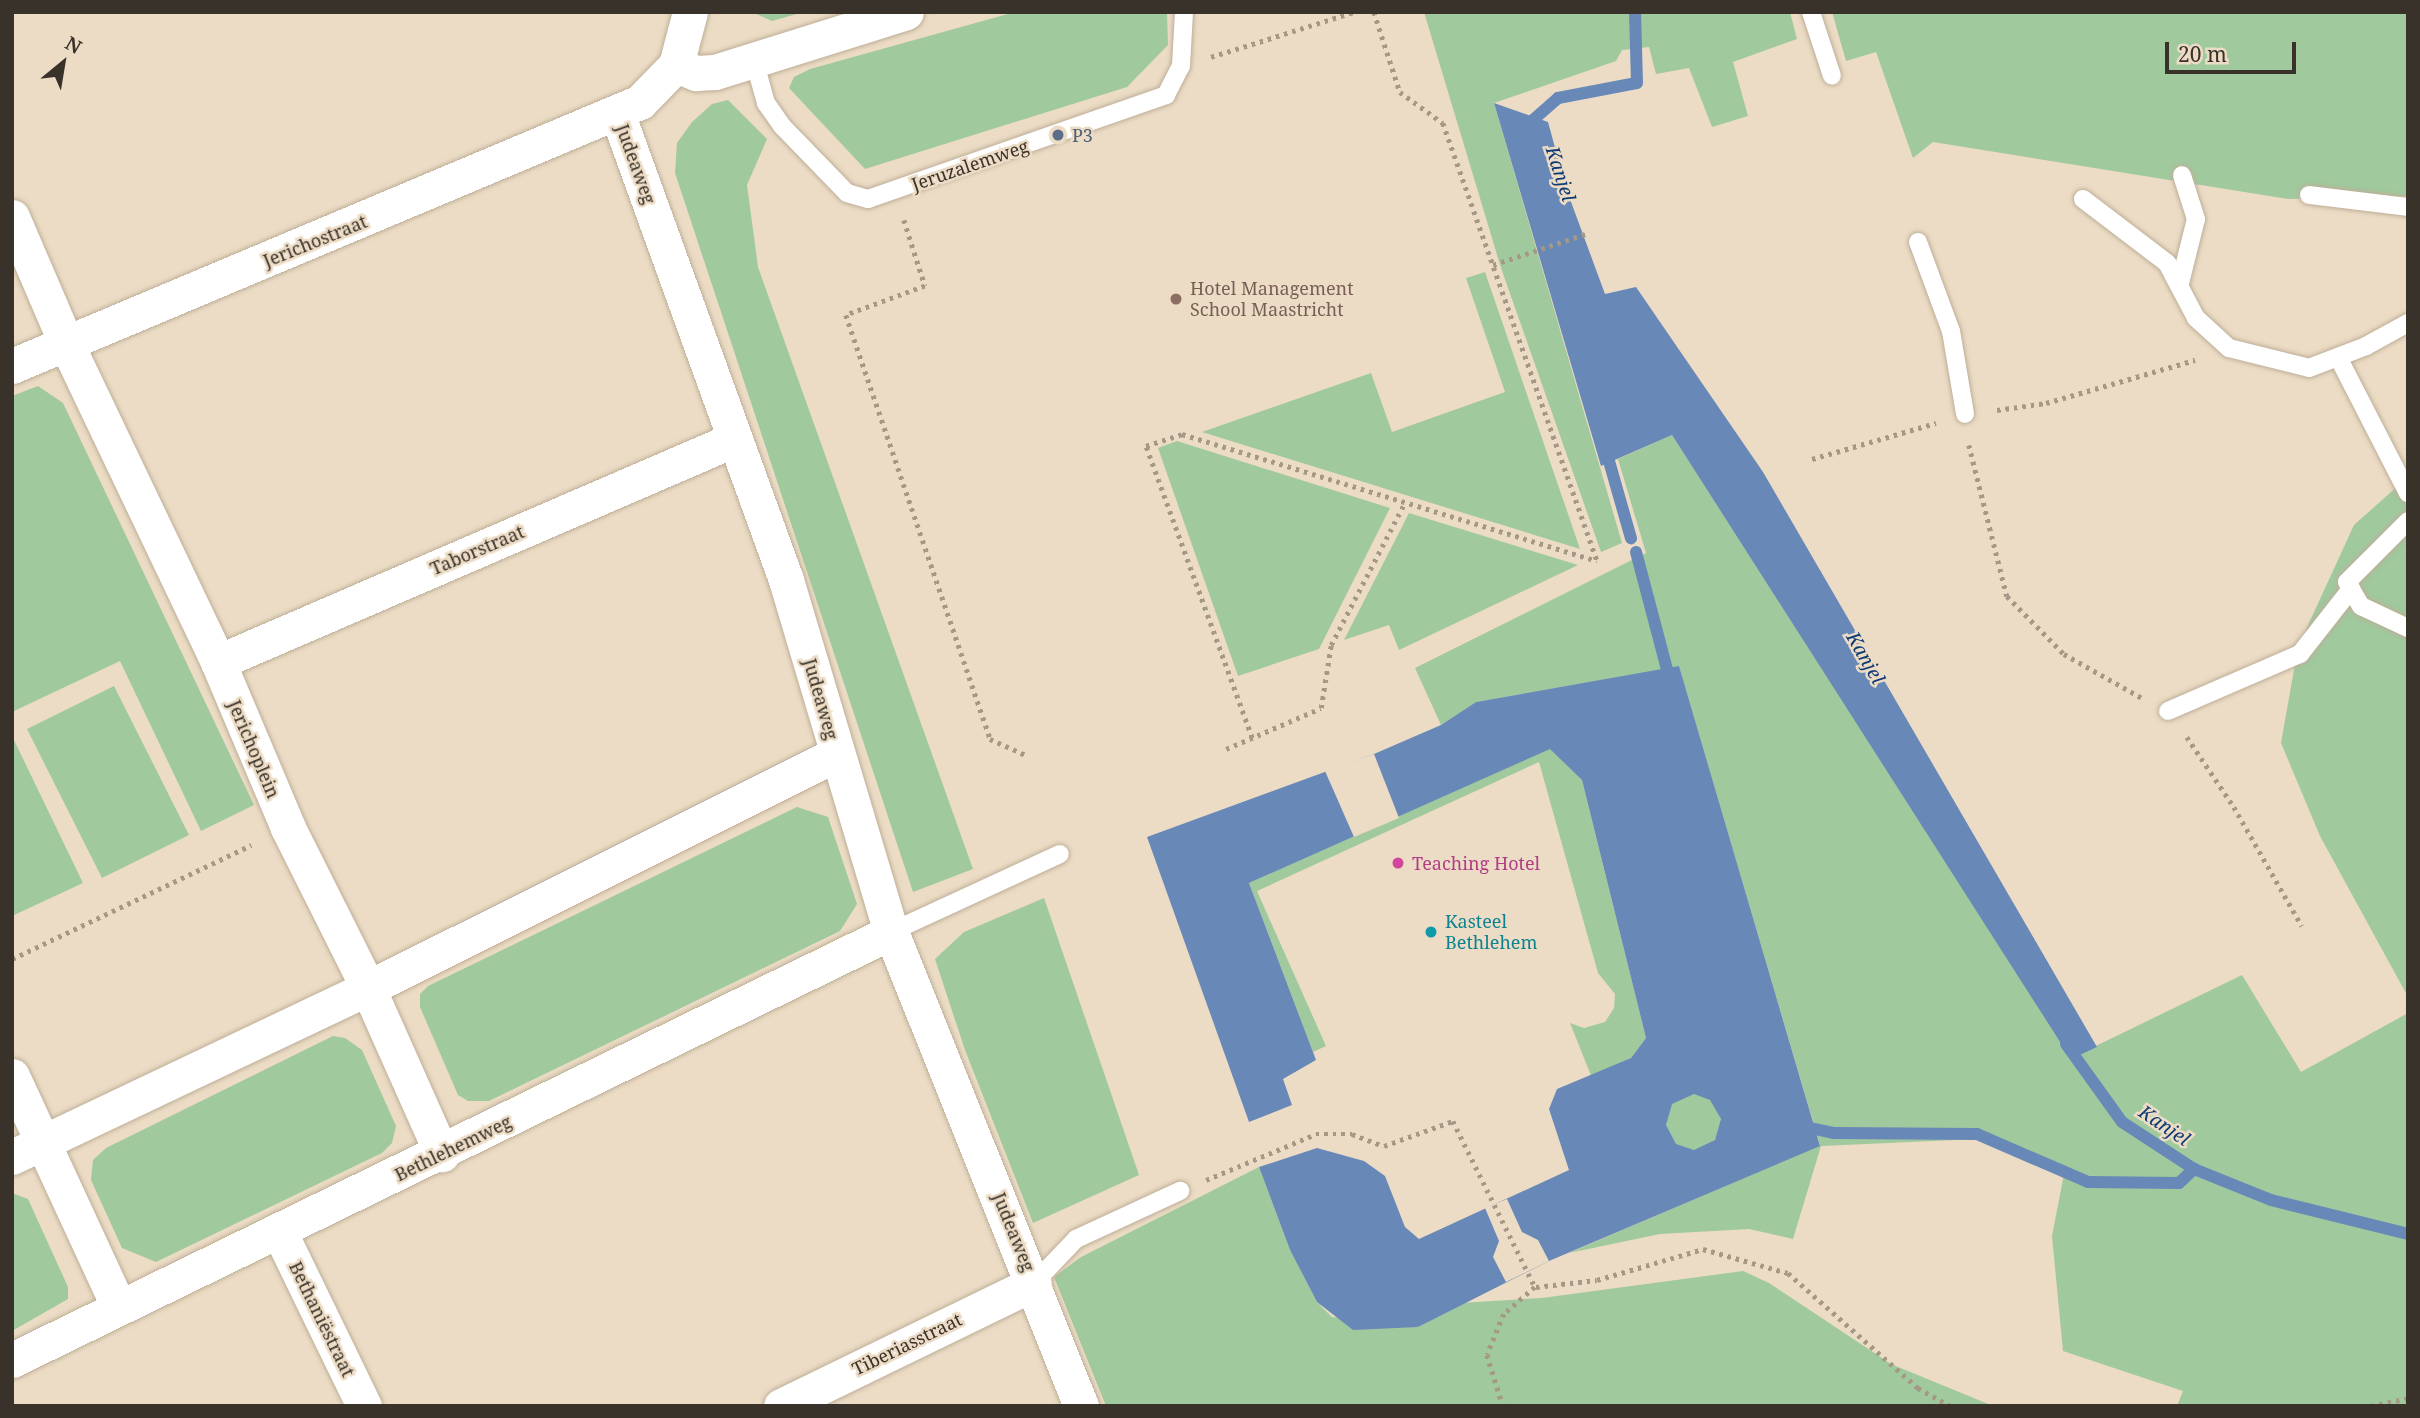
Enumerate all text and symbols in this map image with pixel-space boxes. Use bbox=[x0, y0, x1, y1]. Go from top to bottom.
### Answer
north arrow bbox=[28, 28, 98, 98]
scale bar bbox=[2168, 28, 2299, 72]
text: N bbox=[61, 30, 86, 60]
text: 20 m bbox=[2178, 40, 2227, 68]
street label: Judeaweg bbox=[612, 121, 660, 207]
place label: P3 bbox=[1072, 124, 1093, 146]
marker: P3 bbox=[1050, 127, 1066, 143]
street label: Jeruzalemweg bbox=[909, 135, 1031, 195]
water label: Kanjel bbox=[1540, 144, 1580, 204]
street label: Jerichostraat bbox=[260, 210, 370, 272]
place label: Hotel Management School Maastricht bbox=[1190, 278, 1354, 320]
marker: Hotel Management School Maastricht bbox=[1168, 291, 1184, 307]
street label: Taborstraat bbox=[427, 521, 527, 579]
water label: Kanjel bbox=[1841, 628, 1889, 688]
street label: Judeaweg bbox=[799, 656, 843, 742]
street label: Jerichoplein bbox=[224, 697, 284, 801]
place label: Teaching Hotel bbox=[1412, 852, 1540, 874]
marker: Teaching Hotel bbox=[1390, 855, 1406, 871]
place label: Kasteel Bethlehem bbox=[1445, 911, 1537, 954]
marker: Kasteel Bethlehem bbox=[1423, 924, 1439, 940]
water label: Kanjel bbox=[2134, 1101, 2194, 1151]
street label: Bethlehemweg bbox=[391, 1110, 515, 1186]
street label: Judeaweg bbox=[988, 1189, 1040, 1275]
street label: Bethaniëstraat bbox=[285, 1258, 359, 1380]
street label: Tiberiasstraat bbox=[849, 1308, 965, 1380]

